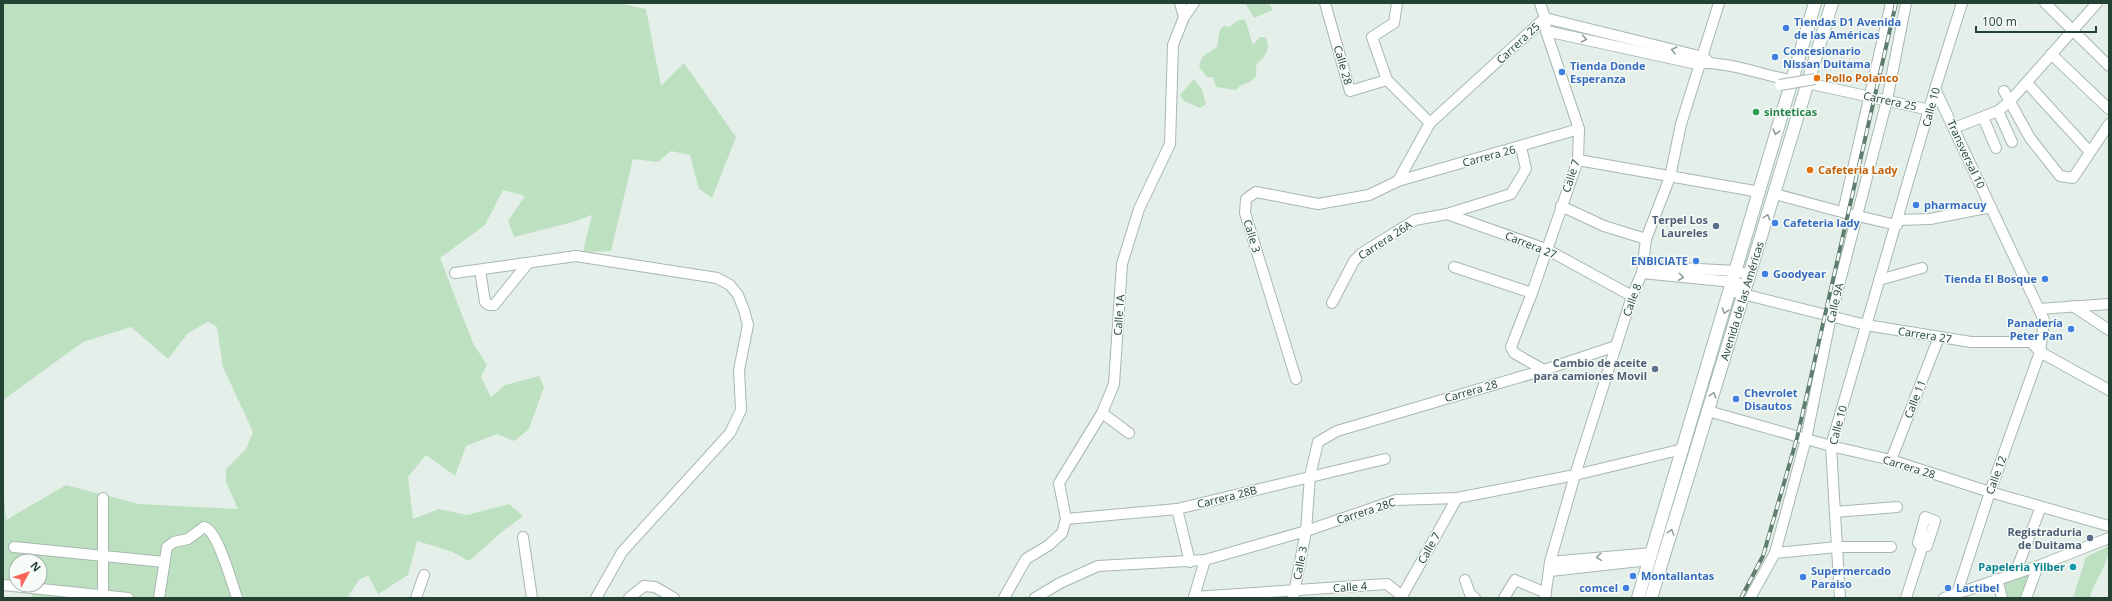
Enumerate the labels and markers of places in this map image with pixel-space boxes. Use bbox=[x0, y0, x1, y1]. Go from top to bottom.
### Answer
place label: Tiendas D1 Avenida de las Américas bbox=[1794, 14, 1901, 42]
marker: Tiendas D1 Avenida de las Américas bbox=[1781, 23, 1791, 33]
place label: Concesionario Nissan Duitama bbox=[1783, 43, 1871, 71]
marker: Concesionario Nissan Duitama bbox=[1770, 52, 1780, 62]
place label: Tienda Donde Esperanza bbox=[1570, 58, 1646, 86]
marker: Tienda Donde Esperanza bbox=[1557, 67, 1567, 77]
place label: Pollo Polanco bbox=[1825, 70, 1899, 85]
marker: Pollo Polanco bbox=[1812, 73, 1822, 83]
place label: sinteticas bbox=[1764, 104, 1818, 119]
marker: sinteticas bbox=[1751, 107, 1761, 117]
place label: Cafeteria Lady bbox=[1818, 162, 1898, 177]
marker: Cafeteria Lady bbox=[1805, 165, 1815, 175]
place label: pharmacuy bbox=[1924, 197, 1987, 212]
marker: pharmacuy bbox=[1911, 200, 1921, 210]
place label: Terpel Los Laureles bbox=[1652, 212, 1709, 240]
place label: Cafeteria lady bbox=[1783, 215, 1861, 230]
marker: Cafeteria lady bbox=[1770, 218, 1780, 228]
marker: Terpel Los Laureles bbox=[1711, 221, 1721, 231]
place label: ENBICIATE bbox=[1631, 253, 1688, 268]
marker: ENBICIATE bbox=[1691, 256, 1701, 266]
place label: Goodyear bbox=[1773, 266, 1826, 281]
marker: Goodyear bbox=[1760, 269, 1770, 279]
place label: Tienda El Bosque bbox=[1944, 271, 2037, 286]
marker: Tienda El Bosque bbox=[2040, 274, 2050, 284]
place label: Panadería Peter Pan bbox=[2007, 315, 2063, 343]
marker: Panadería Peter Pan bbox=[2066, 324, 2076, 334]
place label: Cambio de aceite para camiones Movil bbox=[1533, 355, 1648, 383]
marker: Cambio de aceite para camiones Movil bbox=[1650, 364, 1660, 374]
place label: Chevrolet Disautos bbox=[1744, 385, 1798, 413]
marker: Chevrolet Disautos bbox=[1731, 394, 1741, 404]
place label: Registraduria de Duitama bbox=[2008, 524, 2082, 552]
marker: Registraduria de Duitama bbox=[2085, 533, 2095, 543]
place label: Papeleria Yilber bbox=[1978, 559, 2065, 574]
marker: Papeleria Yilber bbox=[2068, 562, 2078, 572]
place label: Supermercado Paraiso bbox=[1811, 563, 1891, 591]
place label: Montallantas bbox=[1641, 568, 1715, 583]
marker: Montallantas bbox=[1628, 571, 1638, 581]
marker: Supermercado Paraiso bbox=[1798, 572, 1808, 582]
place label: comcel bbox=[1579, 580, 1618, 595]
place label: Lactibel bbox=[1956, 580, 1999, 595]
marker: comcel bbox=[1621, 583, 1631, 593]
marker: Lactibel bbox=[1943, 583, 1953, 593]

